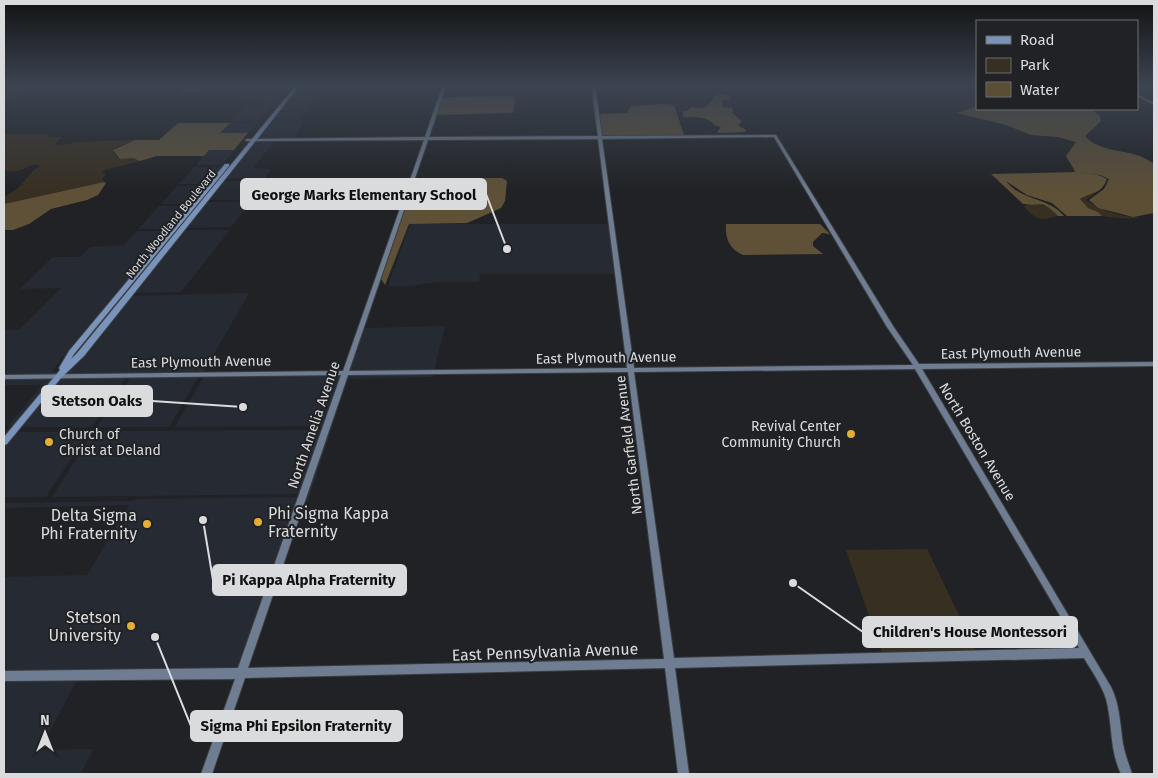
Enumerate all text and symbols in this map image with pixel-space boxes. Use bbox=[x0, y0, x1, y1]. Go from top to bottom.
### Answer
legend bbox=[976, 20, 1138, 110]
text: Road bbox=[1020, 31, 1055, 49]
text: Park bbox=[1020, 56, 1050, 74]
text: Water bbox=[1020, 81, 1059, 99]
street label: North Woodland Boulevard bbox=[123, 167, 219, 281]
callout: George Marks Elementary School bbox=[241, 179, 486, 209]
text: George Marks Elementary School bbox=[252, 186, 477, 204]
street label: East Plymouth Avenue bbox=[941, 343, 1081, 363]
street label: East Plymouth Avenue bbox=[536, 348, 676, 368]
street label: East Plymouth Avenue bbox=[131, 352, 271, 372]
street label: North Amelia Avenue bbox=[284, 359, 344, 491]
street label: North Garfield Avenue bbox=[612, 374, 646, 516]
street label: North Boston Avenue bbox=[935, 380, 1019, 504]
callout: Stetson Oaks bbox=[42, 386, 152, 416]
text: Stetson Oaks bbox=[52, 392, 142, 410]
place label: Revival Center Community Church bbox=[721, 418, 842, 451]
place label: Church of Christ at Deland bbox=[59, 426, 161, 459]
marker: Revival Center Community Church bbox=[845, 428, 857, 440]
marker: Church of Christ at Deland bbox=[43, 436, 55, 448]
place label: Phi Sigma Kappa Fraternity bbox=[268, 504, 389, 541]
place label: Delta Sigma Phi Fraternity bbox=[40, 506, 137, 543]
marker: Phi Sigma Kappa Fraternity bbox=[252, 516, 264, 528]
marker: Delta Sigma Phi Fraternity bbox=[141, 518, 153, 530]
callout: Pi Kappa Alpha Fraternity bbox=[213, 565, 406, 595]
text: Pi Kappa Alpha Fraternity bbox=[222, 571, 396, 589]
place label: Stetson University bbox=[49, 608, 121, 645]
callout: Children's House Montessori bbox=[863, 617, 1077, 647]
marker: Stetson University bbox=[125, 620, 137, 632]
text: Children's House Montessori bbox=[873, 623, 1067, 641]
street label: East Pennsylvania Avenue bbox=[451, 639, 639, 665]
north arrow bbox=[20, 708, 70, 758]
callout: Sigma Phi Epsilon Fraternity bbox=[191, 711, 402, 741]
text: N bbox=[40, 712, 50, 729]
text: Sigma Phi Epsilon Fraternity bbox=[201, 717, 392, 735]

